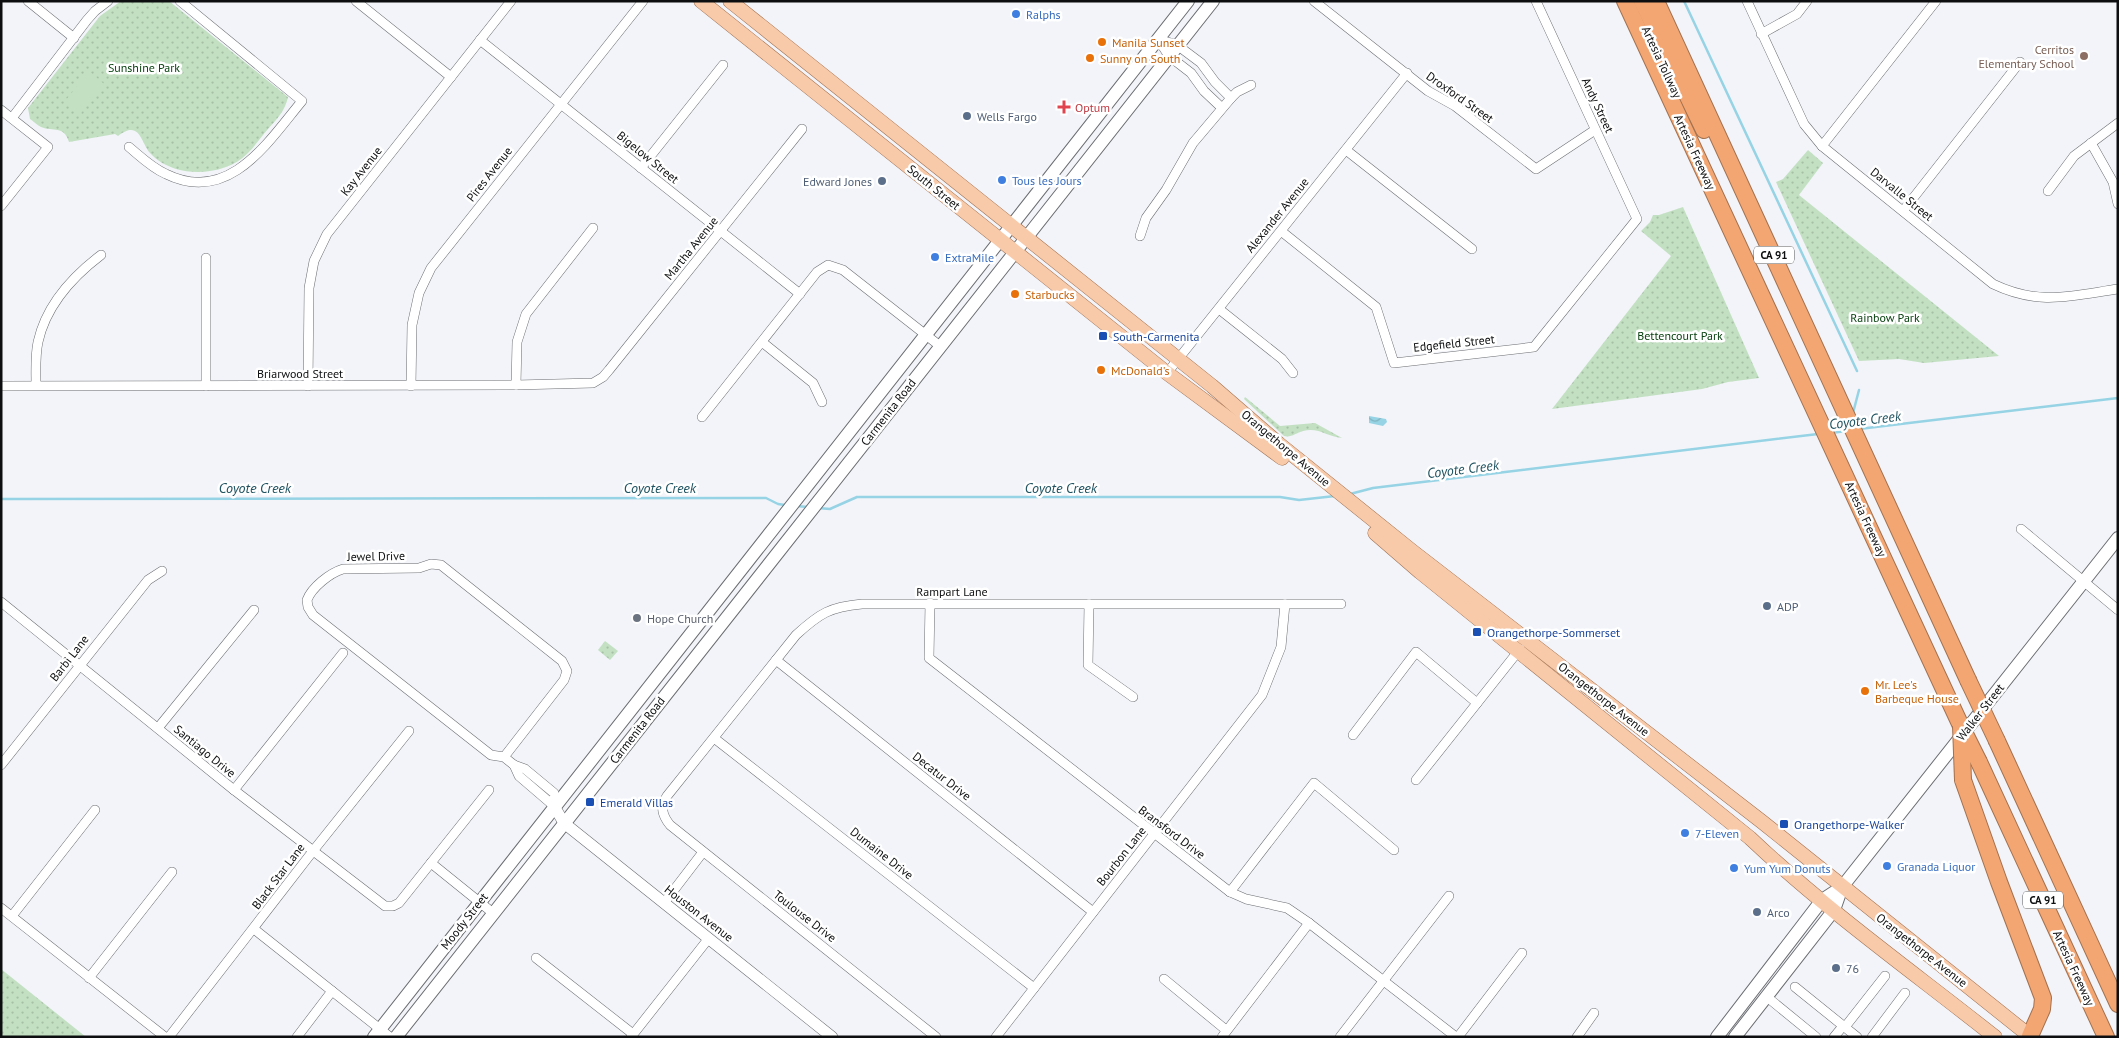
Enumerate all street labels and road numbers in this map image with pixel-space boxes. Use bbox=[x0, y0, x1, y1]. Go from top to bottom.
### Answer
street label: Artesia Tollway bbox=[1639, 24, 1685, 101]
street label: Droxford Street bbox=[1423, 68, 1497, 126]
street label: Andy Street bbox=[1579, 75, 1617, 135]
street label: Artesia Freeway bbox=[1671, 112, 1719, 192]
street label: Bigelow Street bbox=[614, 128, 682, 186]
street label: Kay Avenue bbox=[337, 143, 385, 199]
street label: Pires Avenue bbox=[463, 144, 515, 204]
street label: South Street bbox=[905, 161, 963, 213]
street label: Darvalle Street bbox=[1868, 164, 1936, 224]
street label: Alexander Avenue bbox=[1242, 175, 1312, 255]
street label: Martha Avenue bbox=[661, 213, 721, 283]
road number: CA 91 bbox=[1754, 246, 1794, 264]
street label: Edgefield Street bbox=[1413, 331, 1495, 355]
street label: Briarwood Street bbox=[257, 366, 343, 381]
street label: Carmenita Road bbox=[857, 375, 919, 449]
street label: Orangethorpe Avenue bbox=[1239, 406, 1333, 490]
street label: Artesia Freeway bbox=[1842, 479, 1890, 559]
street label: Jewel Drive bbox=[346, 548, 405, 564]
street label: Rampart Lane bbox=[916, 584, 988, 599]
street label: Barbi Lane bbox=[46, 632, 92, 684]
street label: Orangethorpe Avenue bbox=[1556, 659, 1652, 739]
street label: Walker Street bbox=[1953, 680, 2007, 744]
street label: Carmenita Road bbox=[606, 693, 668, 767]
street label: Santiago Drive bbox=[171, 722, 239, 780]
street label: Decatur Drive bbox=[910, 749, 974, 803]
street label: Bransford Drive bbox=[1136, 802, 1208, 862]
street label: Bourbon Lane bbox=[1093, 823, 1149, 889]
street label: Dumaine Drive bbox=[847, 824, 917, 882]
street label: Black Star Lane bbox=[248, 840, 308, 912]
street label: Houston Avenue bbox=[662, 881, 736, 945]
street label: Toulouse Drive bbox=[771, 887, 839, 945]
street label: Moody Street bbox=[437, 890, 491, 952]
road number: CA 91 bbox=[2023, 892, 2063, 908]
street label: Orangethorpe Avenue bbox=[1874, 910, 1970, 990]
street label: Artesia Freeway bbox=[2050, 928, 2098, 1008]

